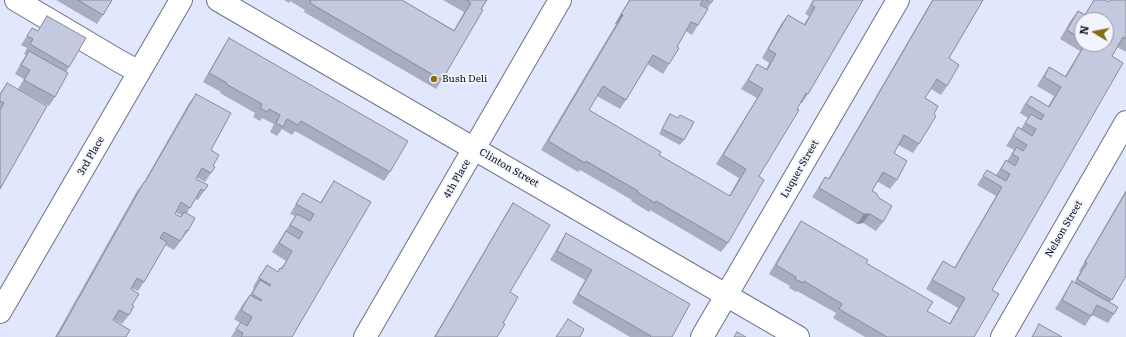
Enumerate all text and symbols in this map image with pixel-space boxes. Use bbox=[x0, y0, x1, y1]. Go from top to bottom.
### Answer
north arrow bbox=[1074, 12, 1114, 52]
text: N bbox=[1074, 24, 1092, 36]
place label: Bush Deli bbox=[442, 73, 487, 85]
marker: Bush Deli bbox=[429, 74, 439, 84]
street label: 3rd Place bbox=[75, 134, 107, 178]
street label: Luquer Street bbox=[779, 138, 821, 200]
street label: Clinton Street bbox=[477, 146, 541, 190]
street label: 4th Place bbox=[441, 157, 473, 201]
street label: Nelson Street bbox=[1043, 198, 1085, 260]

